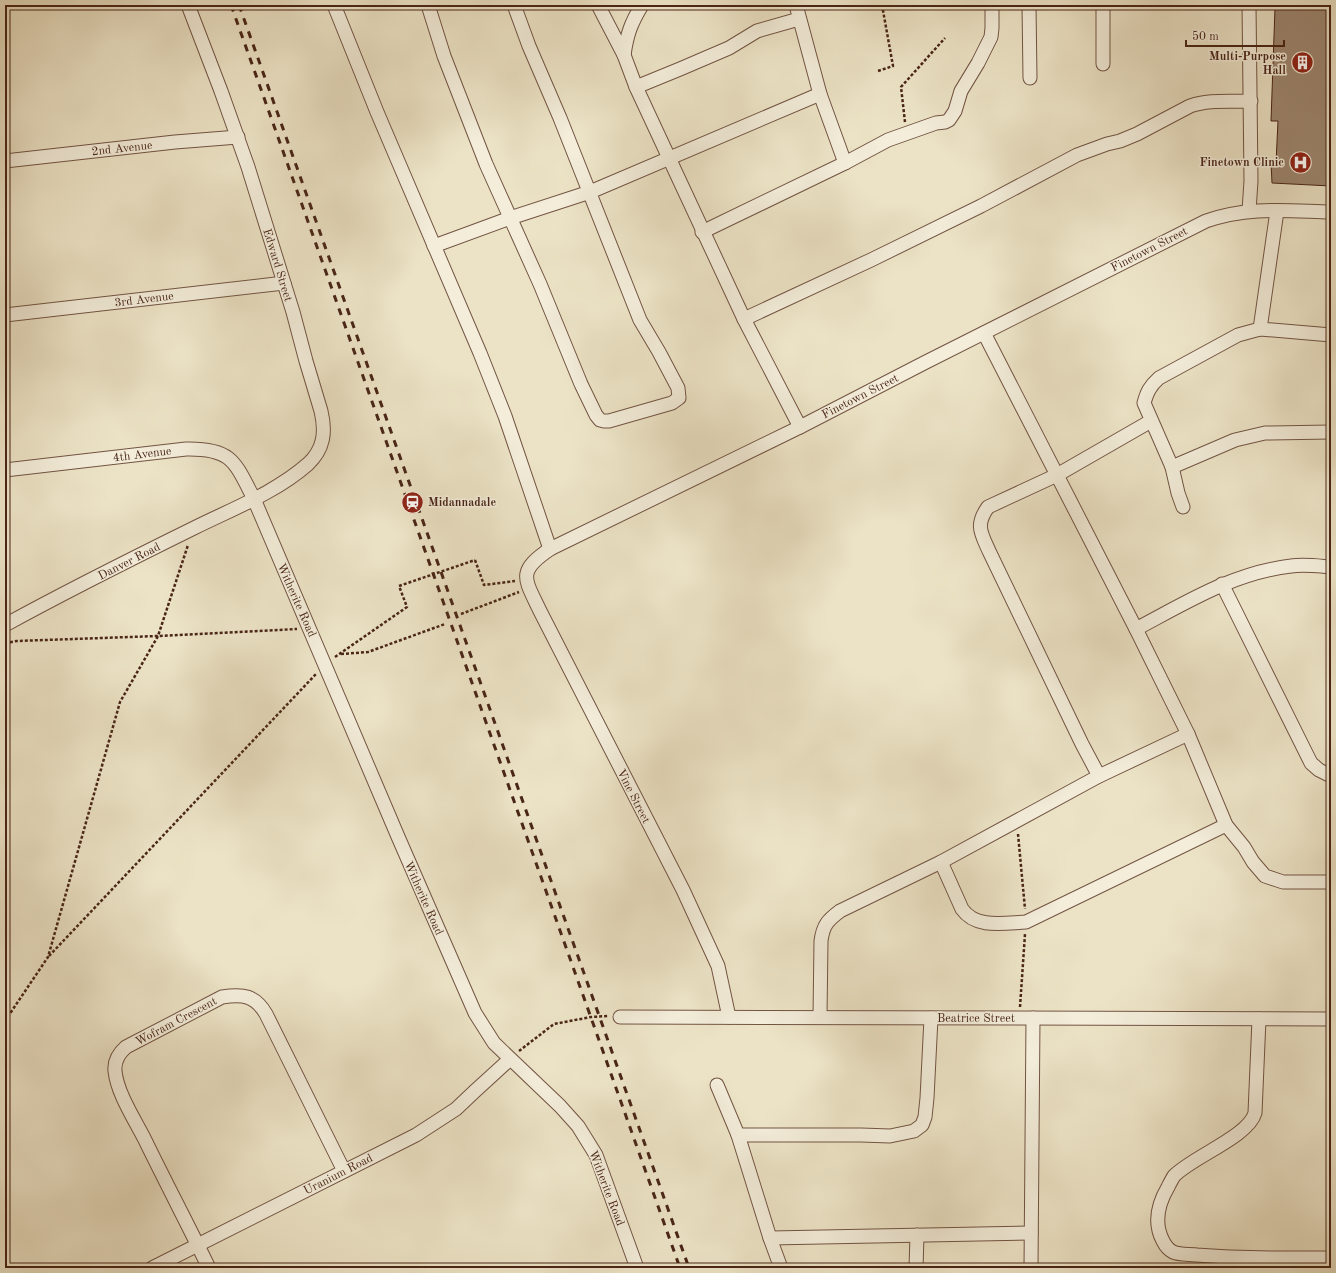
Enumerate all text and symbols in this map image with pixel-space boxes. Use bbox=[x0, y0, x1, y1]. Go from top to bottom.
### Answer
scale bar bbox=[1186, 22, 1284, 48]
text: 50 m bbox=[1192, 30, 1219, 43]
building icon: Multi-Purpose Hall bbox=[1289, 50, 1315, 76]
place label: Multi-Purpose Hall bbox=[1209, 51, 1286, 77]
street label: 2nd Avenue bbox=[91, 140, 154, 158]
hospital icon: Finetown Clinic bbox=[1287, 149, 1313, 175]
place label: Finetown Clinic bbox=[1199, 157, 1284, 169]
street label: Finetown Street bbox=[1109, 225, 1190, 274]
street label: Edward Street bbox=[260, 227, 294, 303]
street label: 3rd Avenue bbox=[114, 290, 175, 310]
street label: Finetown Street bbox=[820, 372, 901, 421]
street label: 4th Avenue bbox=[112, 445, 173, 465]
station icon: Midannadale bbox=[399, 489, 425, 515]
place label: Midannadale bbox=[428, 497, 496, 509]
street label: Danver Road bbox=[96, 541, 163, 583]
street label: Witherite Road bbox=[274, 562, 318, 639]
street label: Vine Street bbox=[614, 767, 652, 826]
street label: Witherite Road bbox=[401, 860, 445, 937]
street label: Wofram Crescent bbox=[134, 995, 219, 1048]
street label: Beatrice Street bbox=[937, 1013, 1015, 1025]
street label: Witherite Road bbox=[586, 1149, 626, 1228]
street label: Uranium Road bbox=[302, 1152, 375, 1197]

